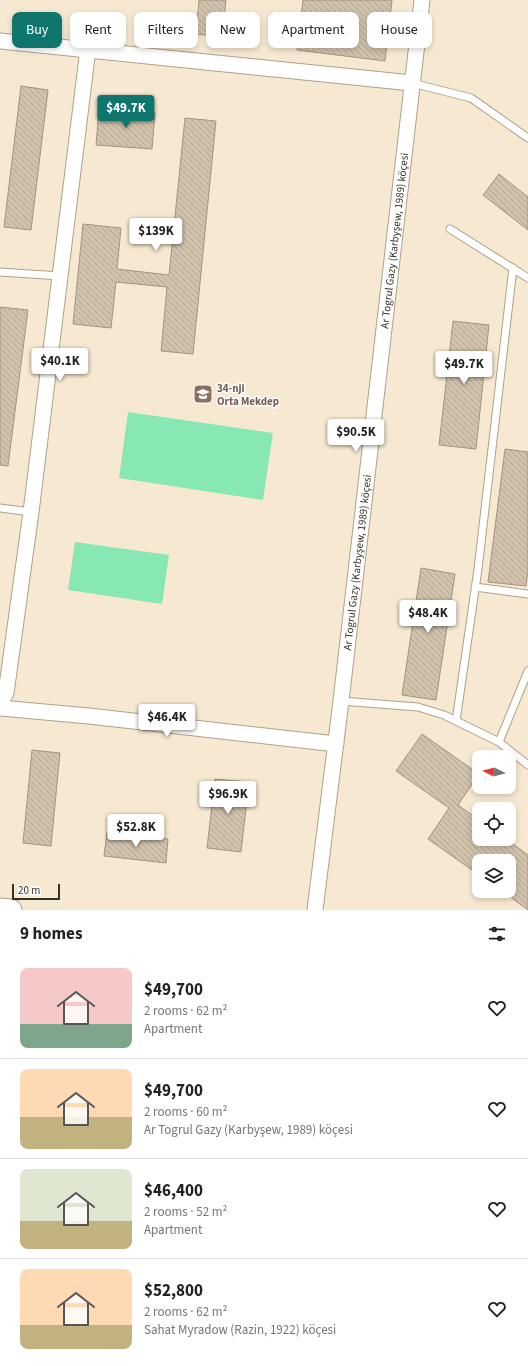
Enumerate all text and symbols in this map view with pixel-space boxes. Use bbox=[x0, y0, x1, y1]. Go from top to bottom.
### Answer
chip: Buy bbox=[12, 12, 62, 48]
chip: Rent bbox=[70, 12, 126, 48]
chip: Filters bbox=[134, 12, 198, 48]
chip: New bbox=[206, 12, 260, 48]
chip: Apartment bbox=[268, 12, 359, 48]
chip: House bbox=[367, 12, 432, 48]
pin: $49.7K bbox=[93, 95, 159, 129]
text: $49.7K bbox=[106, 99, 146, 117]
street label: Ar Togrul Gazy (Karbyşew, 1989) köçesi bbox=[377, 152, 412, 329]
pin: $139K bbox=[128, 218, 184, 252]
text: $139K bbox=[138, 222, 174, 240]
pin: $40.1K bbox=[27, 348, 93, 382]
pin: $49.7K bbox=[431, 351, 497, 385]
text: $40.1K bbox=[40, 352, 80, 370]
text: $49.7K bbox=[444, 355, 484, 373]
place label: 34-nji Orta Mekdep bbox=[217, 381, 279, 409]
school or university icon: 34-nji Orta Mekdep bbox=[192, 383, 214, 405]
pin: $90.5K bbox=[323, 419, 389, 453]
text: $90.5K bbox=[336, 423, 376, 441]
street label: Ar Togrul Gazy (Karbyşew, 1989) köçesi bbox=[339, 474, 375, 651]
pin: $48.4K bbox=[395, 600, 461, 634]
text: $48.4K bbox=[408, 604, 448, 622]
pin: $46.4K bbox=[134, 704, 200, 738]
text: $46.4K bbox=[147, 708, 187, 726]
north arrow bbox=[472, 750, 516, 794]
map controls bbox=[472, 750, 516, 898]
pin: $96.9K bbox=[195, 781, 261, 815]
text: $96.9K bbox=[208, 785, 248, 803]
button: locate bbox=[472, 802, 516, 846]
pin: $52.8K bbox=[103, 814, 169, 848]
text: $52.8K bbox=[116, 818, 156, 836]
button: layers bbox=[472, 854, 516, 898]
scale bar bbox=[12, 882, 60, 901]
text: 20 m bbox=[18, 883, 40, 898]
text: 9 homes bbox=[20, 922, 82, 946]
icon: filters bbox=[486, 923, 508, 945]
text: $49,700 bbox=[144, 978, 203, 1002]
icon: home bbox=[52, 984, 100, 1032]
icon: heart bbox=[486, 997, 508, 1019]
text: 2 rooms · 62 m² bbox=[144, 1002, 227, 1020]
text: Apartment bbox=[144, 1020, 202, 1038]
text: $49,700 bbox=[144, 1079, 203, 1103]
icon: home bbox=[52, 1085, 100, 1133]
icon: heart bbox=[486, 1098, 508, 1120]
text: 2 rooms · 60 m² bbox=[144, 1103, 227, 1121]
text: Ar Togrul Gazy (Karbyşew, 1989) köçesi bbox=[144, 1121, 353, 1139]
text: $46,400 bbox=[144, 1179, 203, 1203]
icon: home bbox=[52, 1185, 100, 1233]
icon: heart bbox=[486, 1198, 508, 1220]
text: 2 rooms · 52 m² bbox=[144, 1203, 227, 1221]
text: Apartment bbox=[144, 1221, 202, 1239]
text: $52,800 bbox=[144, 1279, 203, 1303]
icon: home bbox=[52, 1285, 100, 1333]
icon: heart bbox=[486, 1298, 508, 1320]
text: 2 rooms · 62 m² bbox=[144, 1303, 227, 1321]
text: Sahat Myradow (Razin, 1922) köçesi bbox=[144, 1321, 336, 1339]

